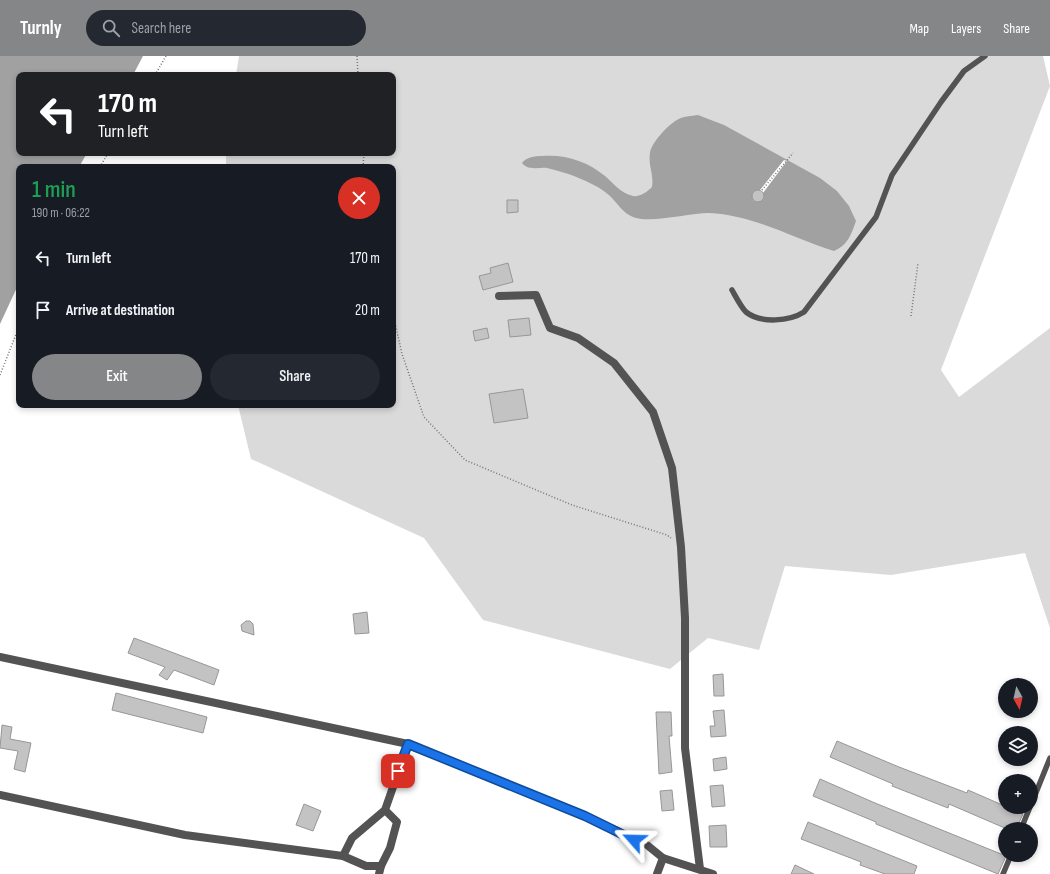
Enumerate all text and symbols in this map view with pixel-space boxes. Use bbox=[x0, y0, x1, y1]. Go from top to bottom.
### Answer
search box bbox=[86, 10, 366, 46]
text: Turnly bbox=[20, 17, 62, 40]
icon: search bbox=[100, 17, 122, 39]
text: Search here bbox=[132, 19, 191, 38]
text: Map bbox=[909, 20, 929, 37]
text: Layers bbox=[951, 20, 981, 37]
text: Share bbox=[1003, 20, 1030, 37]
text: 170 m bbox=[98, 87, 157, 120]
icon: left bbox=[32, 88, 84, 140]
text: Turn left bbox=[98, 121, 149, 142]
text: 1 min bbox=[32, 175, 76, 204]
button: close bbox=[338, 177, 380, 219]
text: 190 m · 06:22 bbox=[32, 205, 90, 221]
icon: left bbox=[32, 247, 54, 269]
text: Turn left bbox=[66, 249, 111, 268]
text: 170 m bbox=[350, 249, 380, 268]
icon: arrive bbox=[32, 299, 54, 321]
text: Arrive at destination bbox=[66, 301, 175, 320]
text: 20 m bbox=[355, 301, 380, 320]
button: Exit bbox=[32, 354, 202, 400]
button: Share bbox=[210, 354, 380, 400]
north arrow bbox=[998, 678, 1038, 718]
map controls bbox=[998, 678, 1038, 862]
button: layers bbox=[998, 726, 1038, 766]
pin bbox=[381, 754, 415, 788]
icon: arrive bbox=[387, 760, 409, 782]
button: + bbox=[998, 774, 1038, 814]
position arrow bbox=[613, 819, 655, 861]
button: − bbox=[998, 822, 1038, 862]

